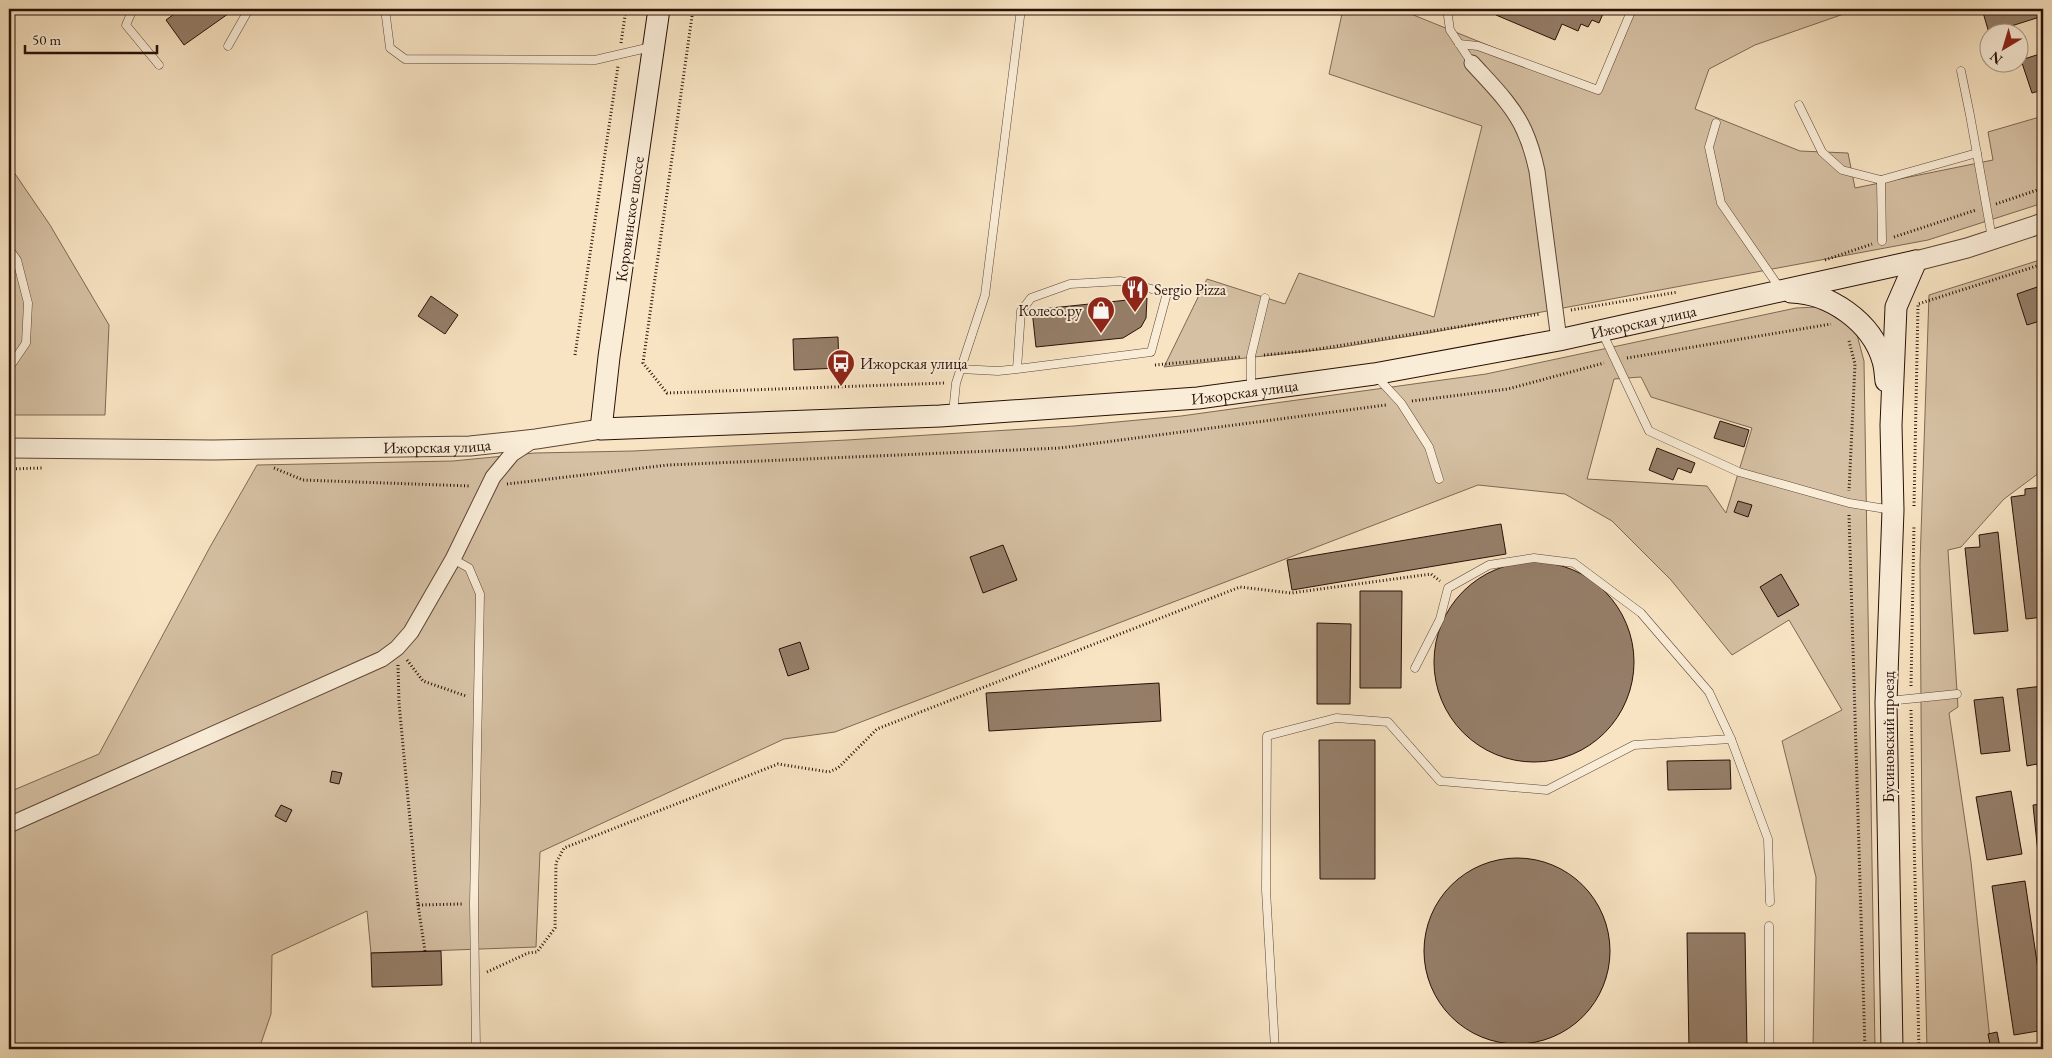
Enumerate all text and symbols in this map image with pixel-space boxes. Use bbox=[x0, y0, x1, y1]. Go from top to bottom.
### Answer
scale bar bbox=[25, 22, 158, 54]
north arrow bbox=[1980, 22, 2030, 72]
text: 50 m bbox=[32, 30, 61, 49]
text: N bbox=[1985, 47, 2006, 69]
street label: Коровинское шоссе bbox=[610, 155, 649, 283]
restaurant icon: Sergio Pizza bbox=[1120, 274, 1150, 313]
place label: Sergio Pizza bbox=[1154, 279, 1227, 300]
shop icon: Колесо.ру bbox=[1086, 295, 1116, 334]
place label: Колесо.ру bbox=[1018, 300, 1083, 321]
street label: Ижорская улица bbox=[1589, 300, 1699, 344]
bus stop icon: Ижорская улица bbox=[826, 348, 856, 387]
place label: Ижорская улица bbox=[860, 353, 968, 374]
street label: Ижорская улица bbox=[1191, 374, 1300, 409]
street label: Ижорская улица bbox=[383, 434, 493, 458]
street label: Бусиновский проезд bbox=[1878, 671, 1899, 803]

